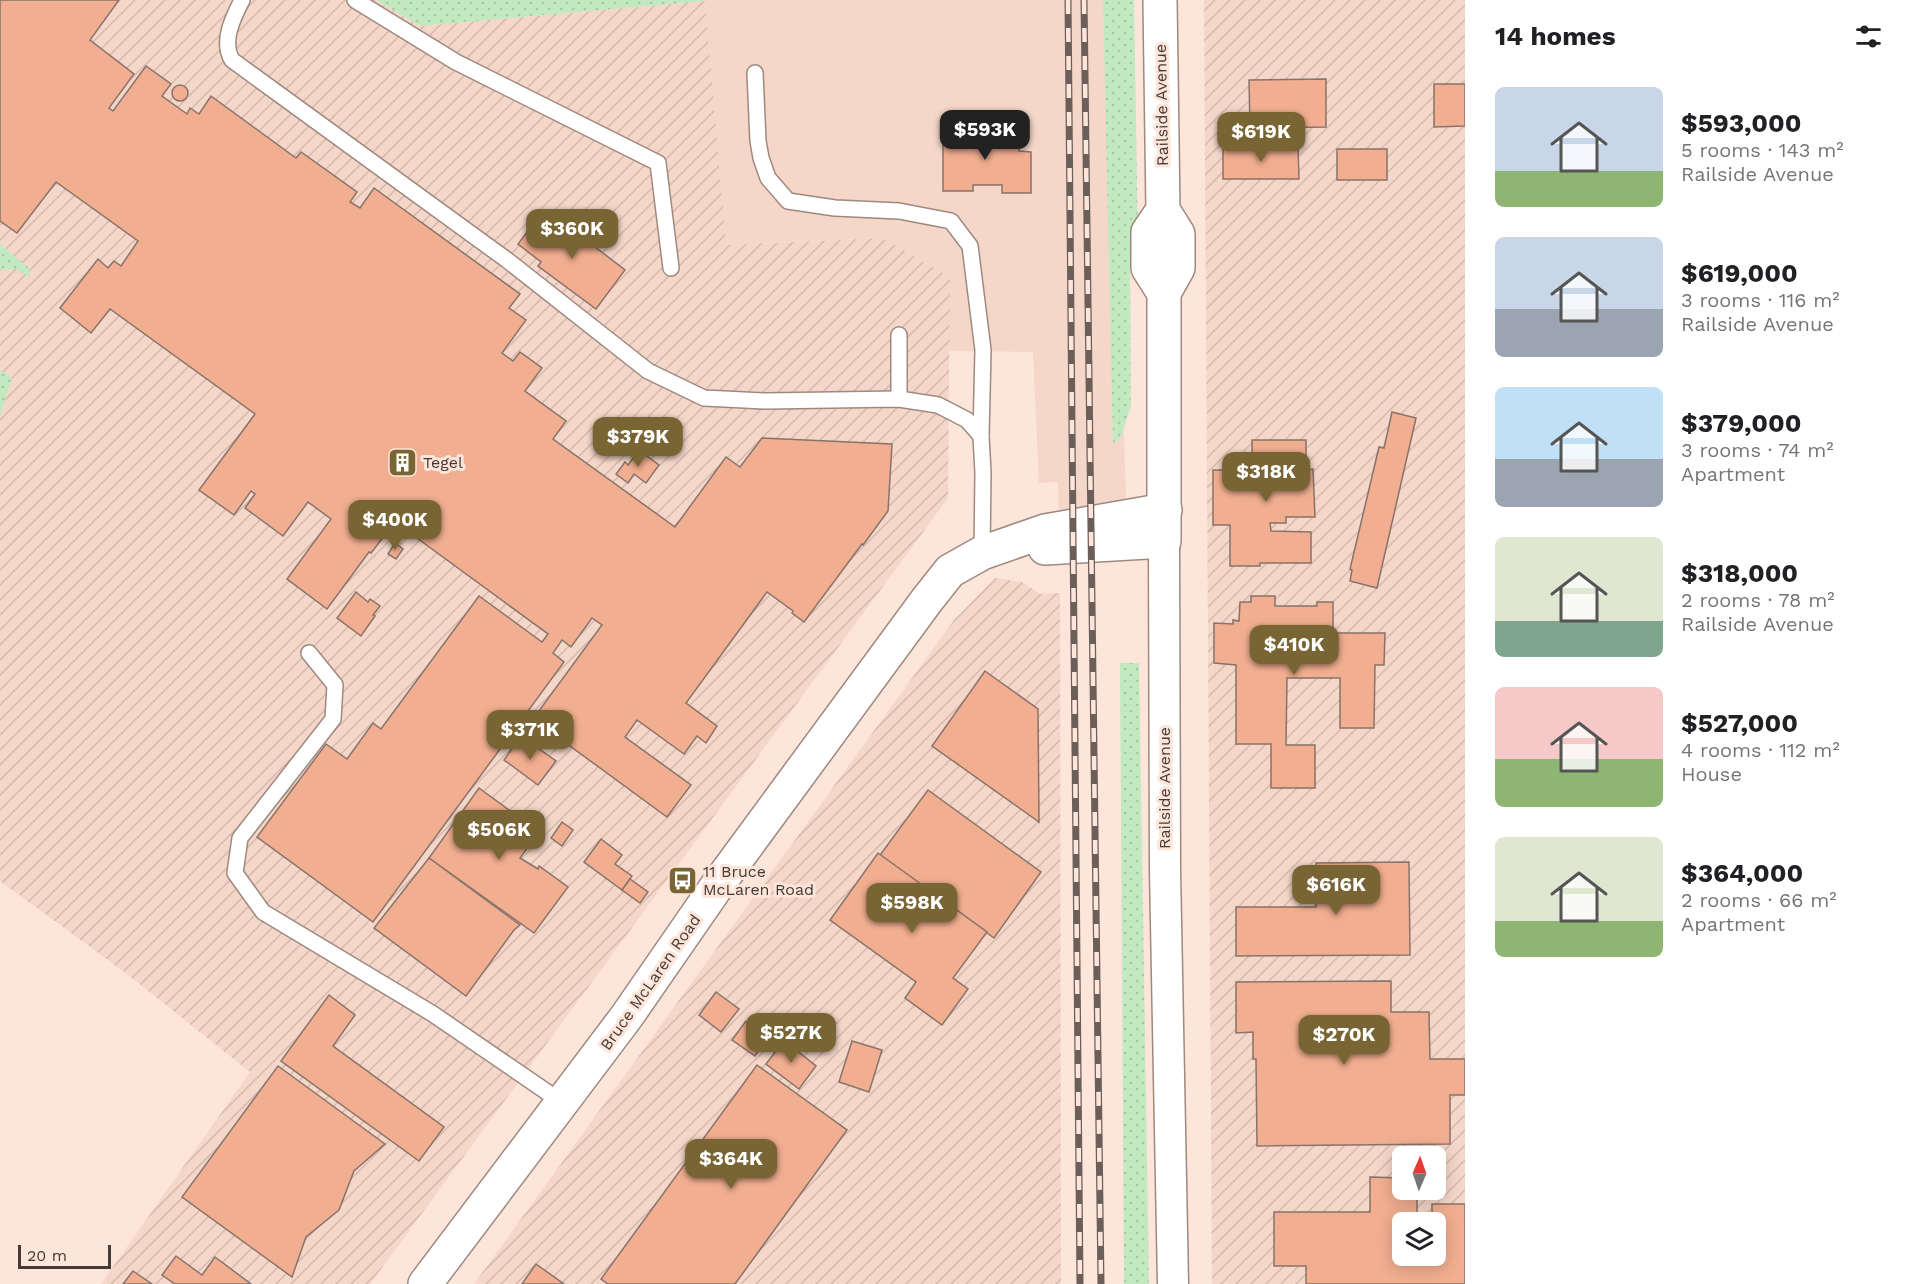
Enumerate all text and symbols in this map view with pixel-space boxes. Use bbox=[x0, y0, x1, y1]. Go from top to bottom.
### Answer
icon: filters bbox=[1852, 20, 1885, 53]
text: 14 homes bbox=[1495, 21, 1616, 51]
street label: Railside Avenue bbox=[1151, 44, 1172, 166]
text: $593,000 bbox=[1681, 108, 1802, 138]
pin: $593K bbox=[943, 110, 1027, 161]
icon: home bbox=[1543, 111, 1615, 183]
pin: $619K bbox=[1219, 112, 1303, 163]
text: $593K bbox=[954, 117, 1016, 141]
text: $619K bbox=[1231, 119, 1291, 143]
text: 5 rooms · 143 m² bbox=[1681, 138, 1844, 162]
text: Railside Avenue bbox=[1681, 162, 1834, 186]
pin: $360K bbox=[530, 209, 614, 260]
text: $360K bbox=[540, 216, 604, 240]
text: $619,000 bbox=[1681, 258, 1798, 288]
icon: home bbox=[1543, 261, 1615, 333]
text: 3 rooms · 116 m² bbox=[1681, 288, 1840, 312]
text: Railside Avenue bbox=[1681, 312, 1834, 336]
text: $379,000 bbox=[1681, 408, 1802, 438]
icon: home bbox=[1543, 411, 1615, 483]
pin: $379K bbox=[596, 417, 680, 468]
text: $379K bbox=[607, 424, 669, 448]
text: 3 rooms · 74 m² bbox=[1681, 438, 1834, 462]
building icon: Tegel bbox=[386, 446, 418, 478]
pin: $318K bbox=[1224, 452, 1308, 503]
place label: Tegel bbox=[423, 453, 463, 472]
text: $318K bbox=[1236, 459, 1296, 483]
text: Apartment bbox=[1681, 462, 1785, 486]
pin: $400K bbox=[353, 500, 437, 551]
text: $400K bbox=[362, 507, 428, 531]
text: $318,000 bbox=[1681, 558, 1798, 588]
icon: home bbox=[1543, 561, 1615, 633]
text: 2 rooms · 78 m² bbox=[1681, 588, 1835, 612]
text: Railside Avenue bbox=[1681, 612, 1834, 636]
pin: $410K bbox=[1252, 625, 1336, 676]
text: $410K bbox=[1264, 632, 1324, 656]
text: $527,000 bbox=[1681, 708, 1798, 738]
pin: $371K bbox=[488, 710, 572, 761]
icon: home bbox=[1543, 711, 1615, 783]
text: $371K bbox=[501, 717, 559, 741]
street label: Railside Avenue bbox=[1155, 727, 1174, 849]
text: 4 rooms · 112 m² bbox=[1681, 738, 1840, 762]
text: House bbox=[1681, 762, 1742, 786]
pin: $506K bbox=[457, 810, 541, 861]
text: $506K bbox=[467, 817, 531, 841]
text: $364,000 bbox=[1681, 858, 1803, 888]
icon: home bbox=[1543, 861, 1615, 933]
place label: 11 Bruce McLaren Road bbox=[703, 862, 814, 899]
bus stop icon: 11 Bruce McLaren Road bbox=[666, 864, 698, 896]
pin: $616K bbox=[1294, 865, 1378, 916]
text: $616K bbox=[1306, 872, 1366, 896]
pin: $598K bbox=[870, 883, 954, 934]
text: 2 rooms · 66 m² bbox=[1681, 888, 1837, 912]
text: $598K bbox=[880, 890, 944, 914]
street label: Bruce McLaren Road bbox=[596, 911, 705, 1054]
text: Apartment bbox=[1681, 912, 1785, 936]
pin: $527K bbox=[749, 1013, 833, 1064]
pin: $270K bbox=[1302, 1015, 1386, 1066]
text: $527K bbox=[760, 1020, 822, 1044]
text: $270K bbox=[1313, 1022, 1375, 1046]
pin: $364K bbox=[689, 1139, 773, 1190]
text: $364K bbox=[699, 1146, 763, 1170]
north arrow bbox=[1392, 1146, 1446, 1200]
map controls bbox=[1392, 1146, 1446, 1266]
button: layers bbox=[1392, 1212, 1446, 1266]
scale bar bbox=[18, 1242, 111, 1270]
text: 20 m bbox=[27, 1246, 67, 1265]

